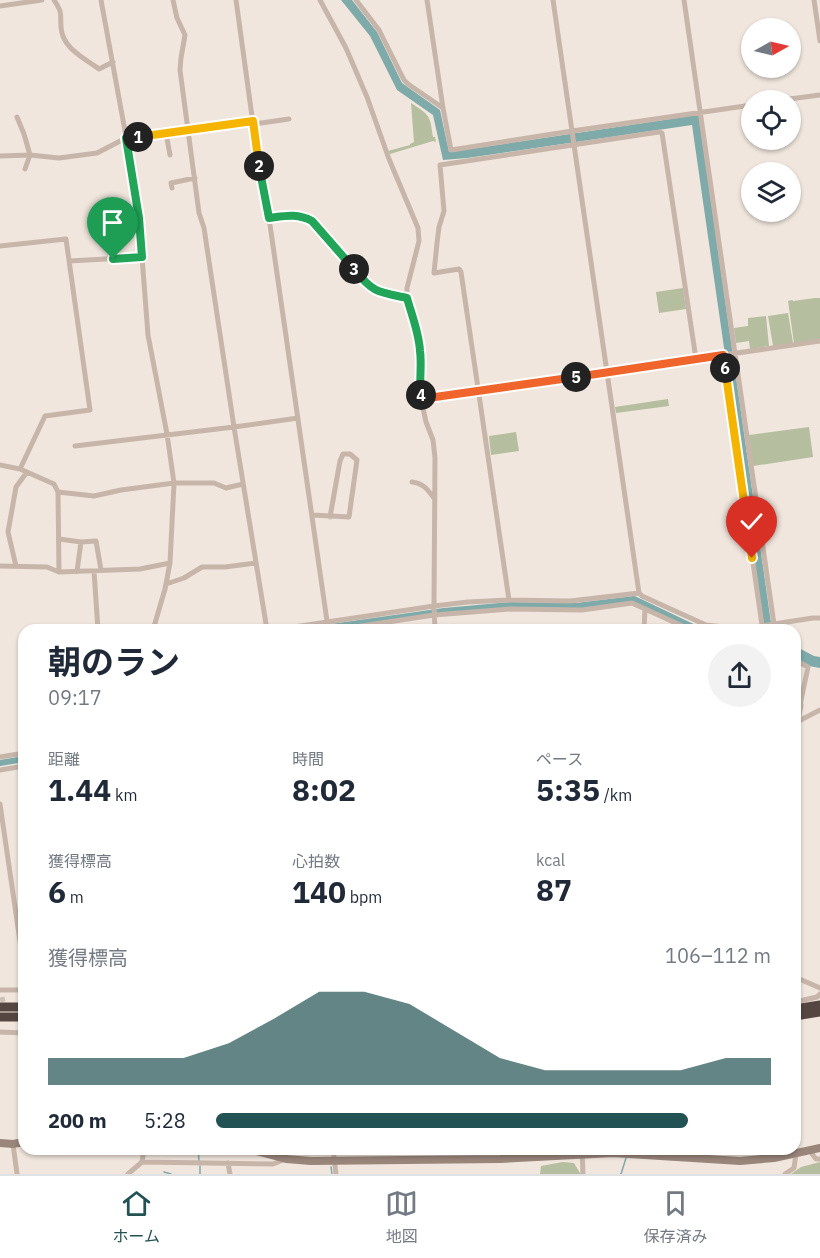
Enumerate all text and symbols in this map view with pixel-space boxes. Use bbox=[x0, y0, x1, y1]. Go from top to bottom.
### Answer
north arrow bbox=[741, 18, 801, 78]
map controls bbox=[741, 18, 801, 222]
button: locate bbox=[741, 90, 801, 150]
pin: 1 bbox=[123, 122, 153, 152]
text: 1 bbox=[133, 127, 143, 147]
pin: 2 bbox=[244, 151, 274, 181]
text: 2 bbox=[254, 156, 264, 176]
button: layers bbox=[741, 162, 801, 222]
pin bbox=[87, 197, 138, 259]
icon: arrive bbox=[96, 206, 129, 239]
pin: 3 bbox=[339, 254, 369, 284]
text: 3 bbox=[349, 259, 359, 279]
pin: 6 bbox=[710, 353, 740, 383]
text: 6 bbox=[720, 358, 730, 378]
pin: 5 bbox=[561, 362, 591, 392]
text: 5 bbox=[571, 367, 581, 387]
pin: 4 bbox=[406, 380, 436, 410]
text: 4 bbox=[416, 385, 426, 405]
pin bbox=[726, 496, 777, 558]
icon: check bbox=[735, 505, 768, 538]
text: 朝のラン bbox=[48, 640, 180, 683]
button: share bbox=[708, 644, 771, 707]
text: 09:17 bbox=[48, 684, 102, 711]
text: 距離 bbox=[48, 749, 80, 769]
text: 時間 bbox=[292, 749, 324, 769]
text: ペース bbox=[536, 749, 583, 769]
text: 1.44 bbox=[48, 770, 111, 809]
text: 8:02 bbox=[292, 770, 356, 809]
text: 5:35 bbox=[536, 770, 600, 809]
text: km bbox=[111, 785, 138, 805]
text: /km bbox=[600, 785, 632, 805]
text: kcal bbox=[536, 850, 565, 870]
text: 獲得標高 bbox=[48, 851, 112, 871]
text: 心拍数 bbox=[292, 851, 340, 871]
text: 87 bbox=[536, 870, 572, 909]
text: 6 bbox=[48, 872, 66, 911]
text: 140 bbox=[292, 872, 346, 911]
text: m bbox=[66, 887, 84, 907]
text: bpm bbox=[346, 887, 382, 907]
text: 106–112 m bbox=[665, 942, 771, 969]
text: 獲得標高 bbox=[48, 944, 128, 971]
text: 200 m bbox=[48, 1107, 107, 1134]
text: 5:28 bbox=[144, 1107, 186, 1134]
tab: ホーム bbox=[113, 1187, 160, 1247]
tab: 地図 bbox=[385, 1187, 418, 1247]
tab: 保存済み bbox=[643, 1187, 707, 1247]

